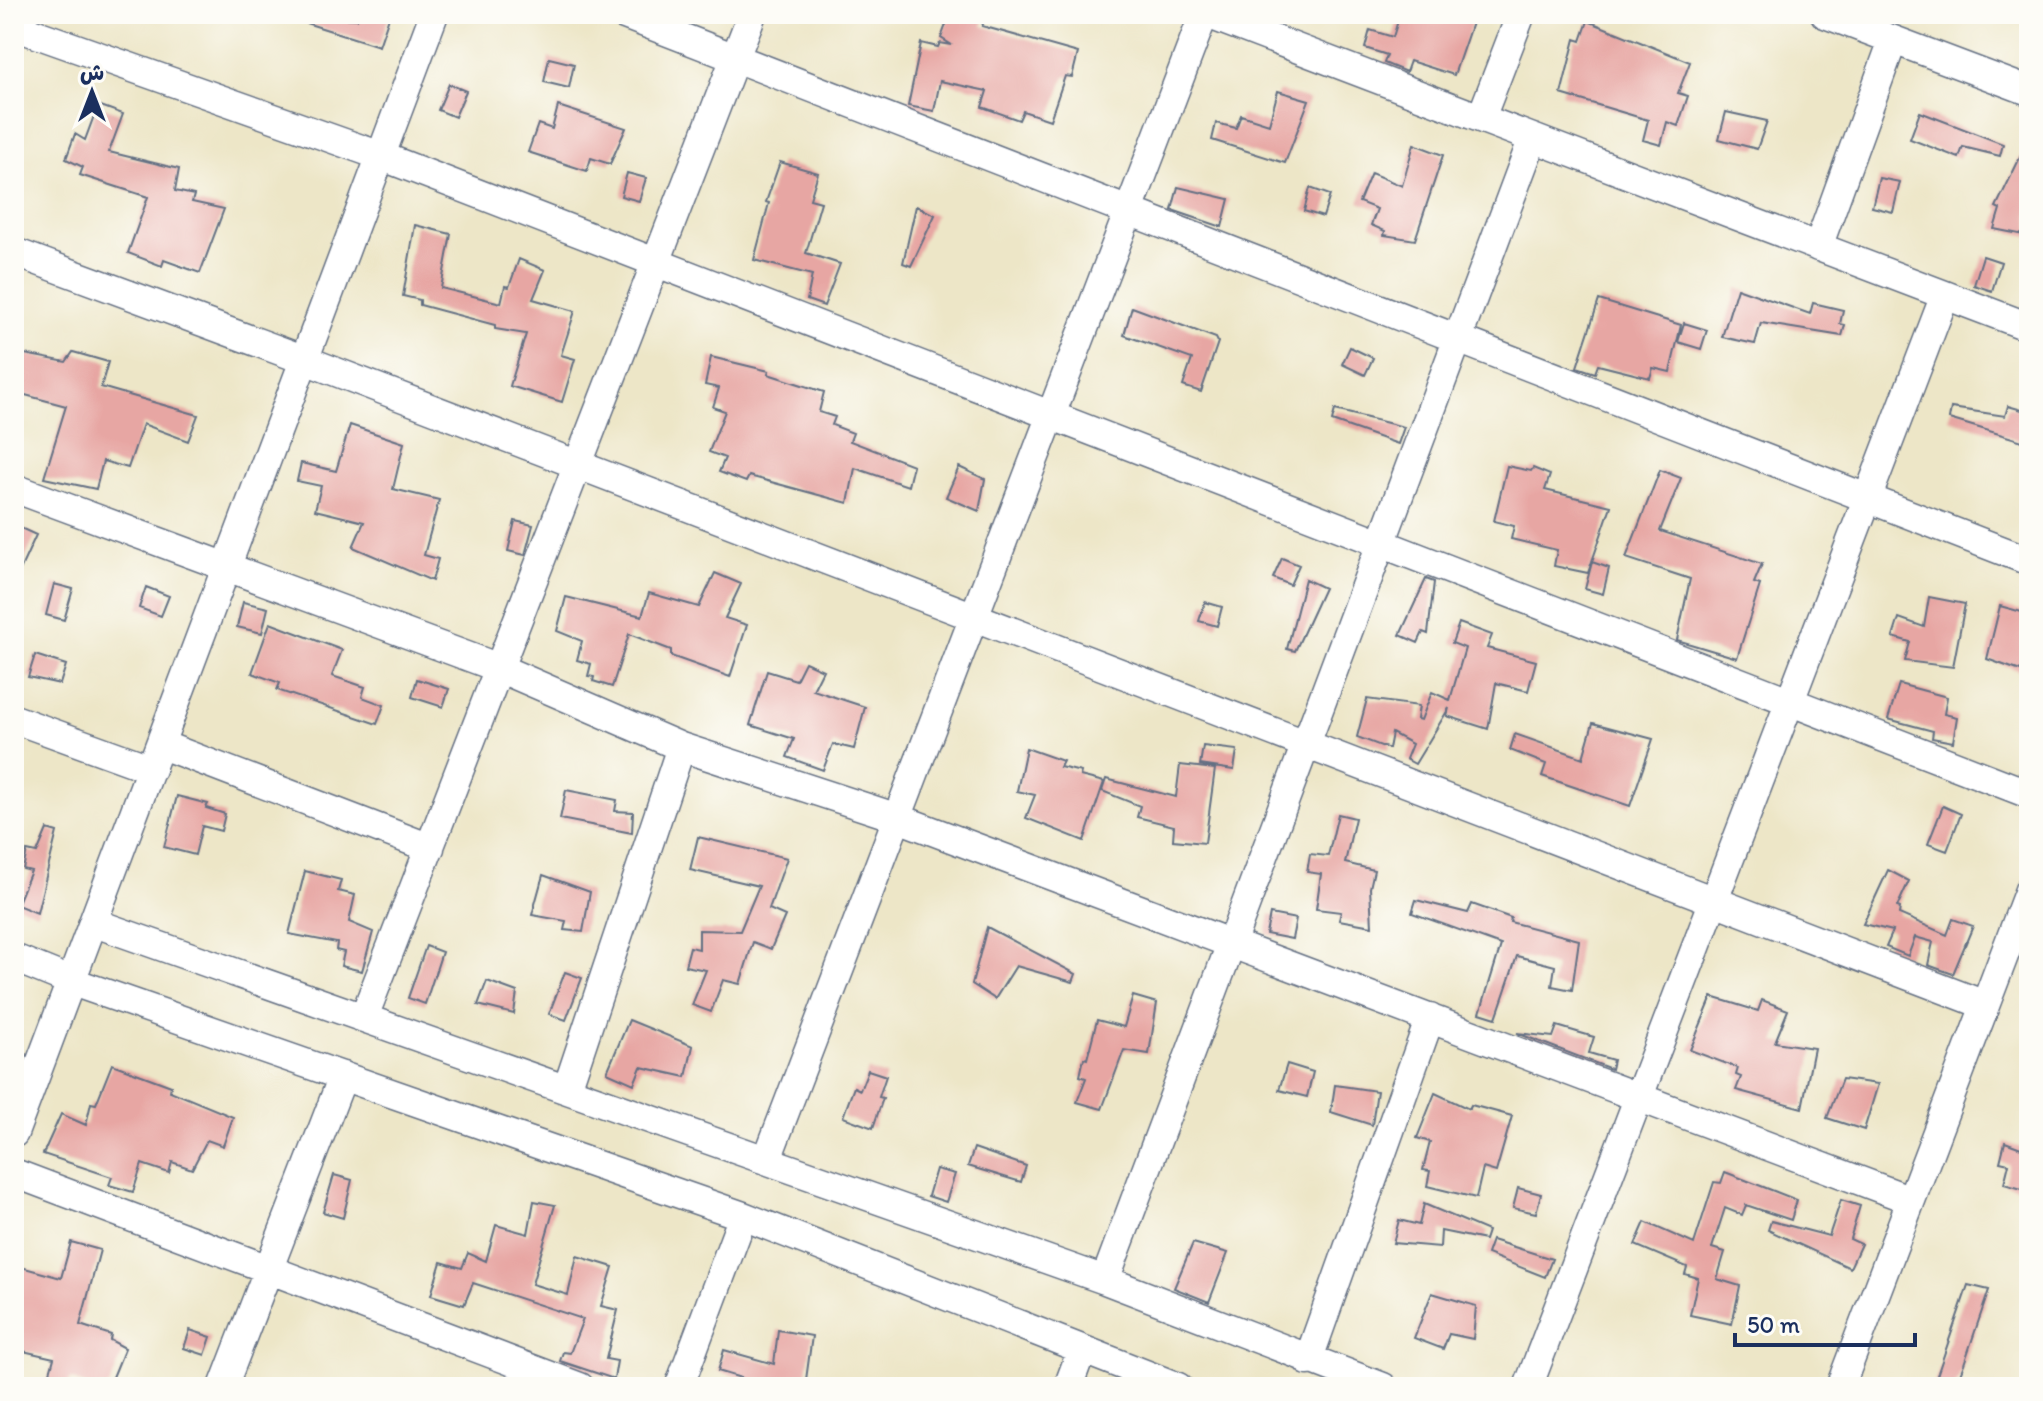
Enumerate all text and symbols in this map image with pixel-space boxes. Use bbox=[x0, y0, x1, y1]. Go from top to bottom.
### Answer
north arrow bbox=[52, 52, 132, 132]
text: ش bbox=[80, 59, 104, 86]
scale bar bbox=[1735, 1297, 1915, 1347]
text: 50 m bbox=[1747, 1310, 1800, 1339]

